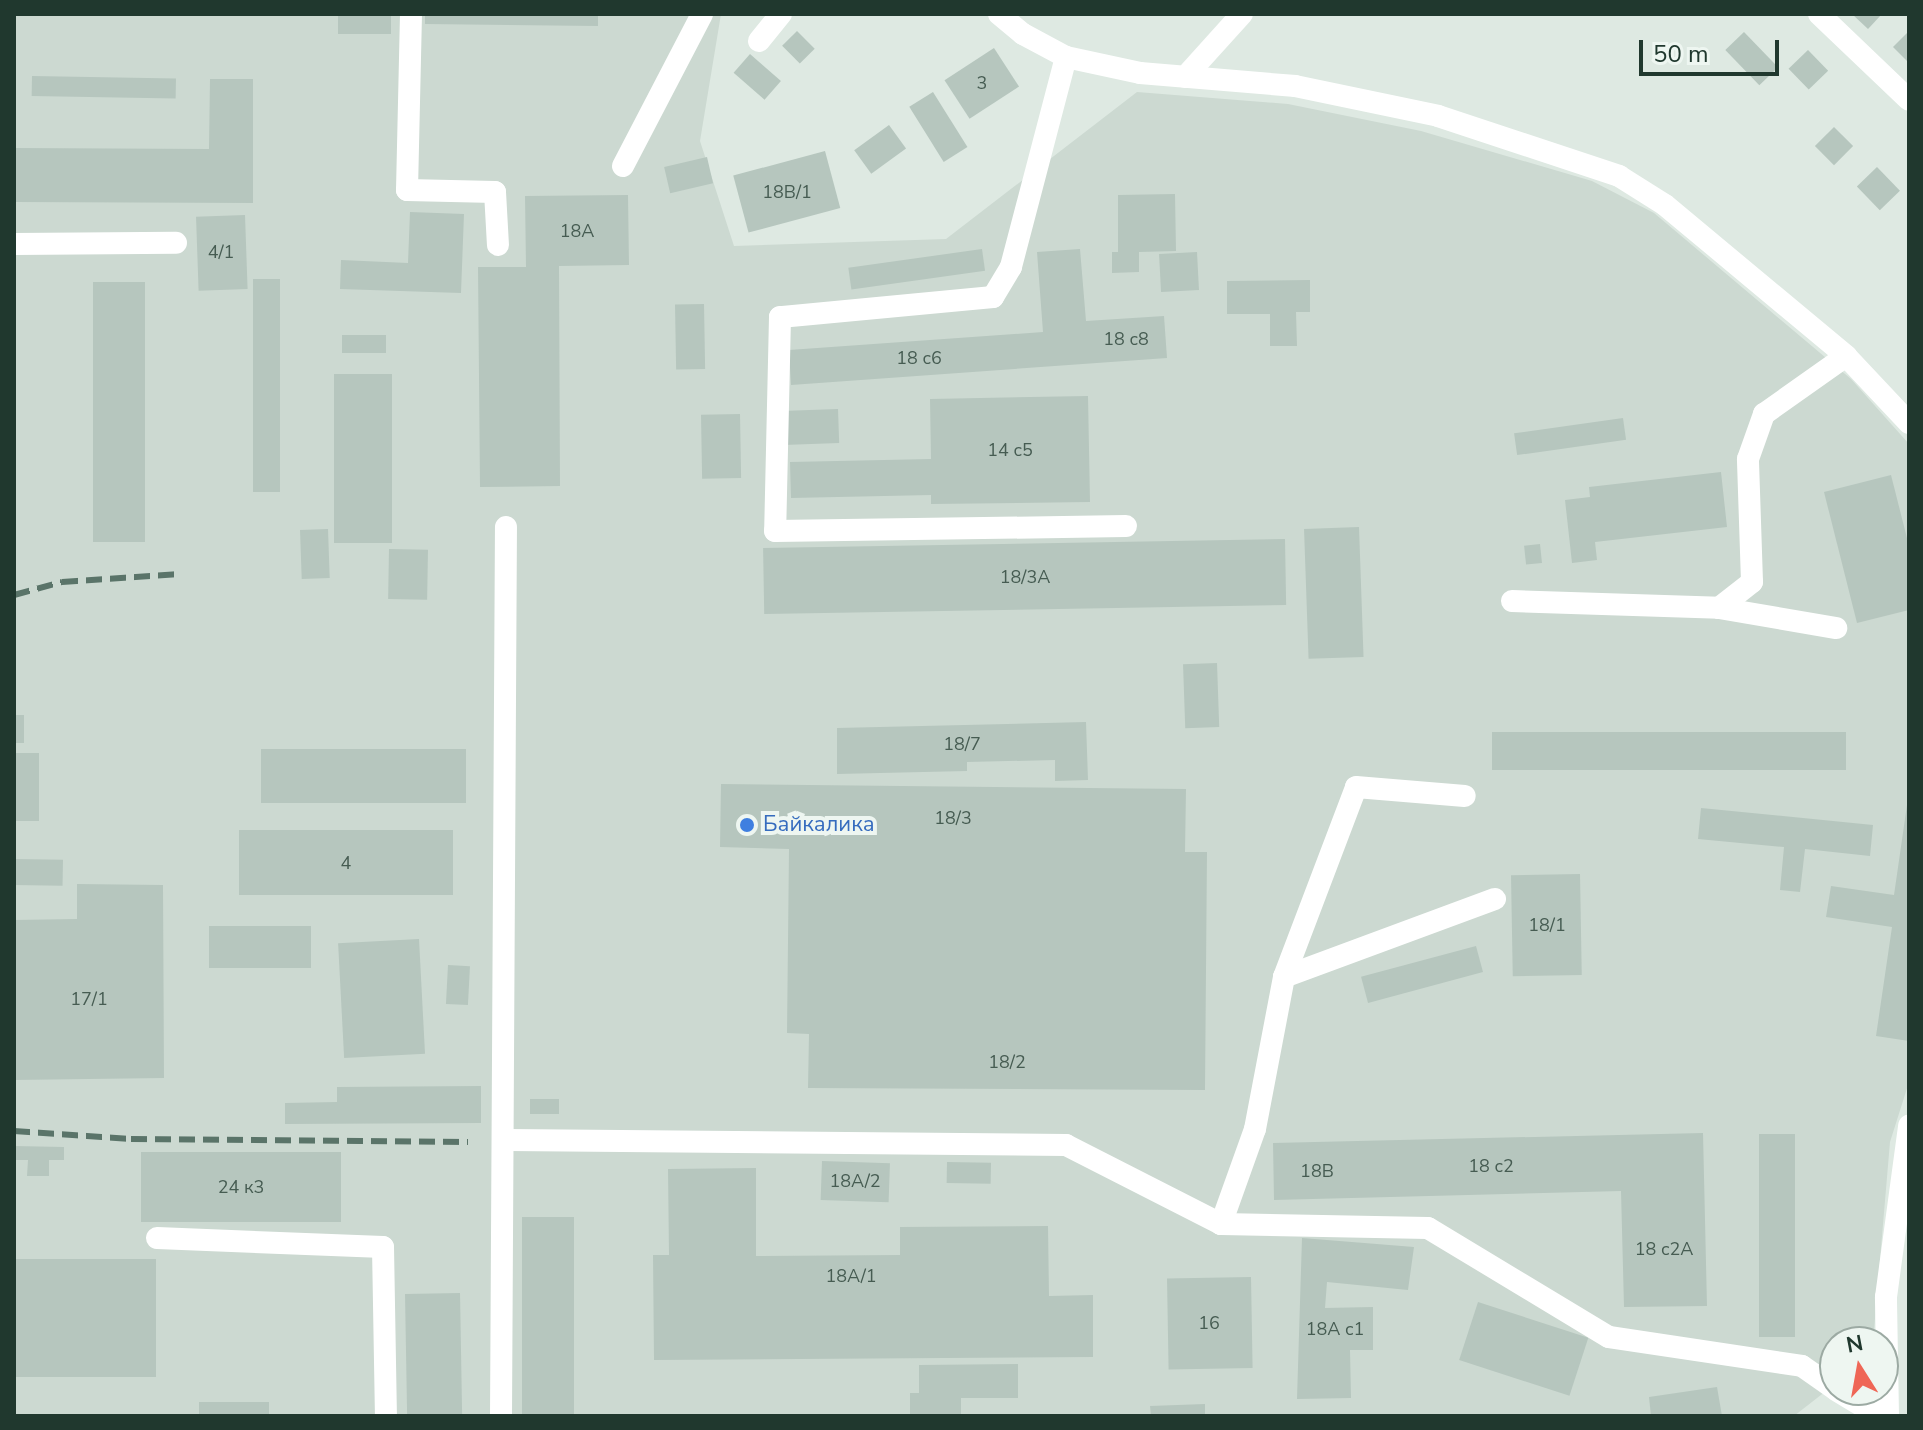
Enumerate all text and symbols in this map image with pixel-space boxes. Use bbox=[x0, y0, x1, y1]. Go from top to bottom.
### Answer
scale bar bbox=[1643, 24, 1783, 74]
text: 50 m bbox=[1653, 38, 1709, 70]
house number: 3 bbox=[977, 72, 987, 94]
house number: 18В/1 bbox=[762, 181, 812, 203]
house number: 18А bbox=[560, 220, 594, 242]
house number: 4/1 bbox=[208, 241, 234, 263]
house number: 18 с8 bbox=[1103, 328, 1149, 350]
house number: 18 с6 bbox=[896, 347, 942, 369]
house number: 14 с5 bbox=[987, 439, 1033, 461]
house number: 18/3А bbox=[1000, 566, 1050, 588]
house number: 18/7 bbox=[943, 733, 981, 755]
house number: 18/3 bbox=[934, 807, 972, 829]
place label: Байкалика bbox=[763, 812, 875, 838]
marker: Байкалика bbox=[738, 816, 756, 834]
house number: 4 bbox=[341, 852, 351, 874]
house number: 18/1 bbox=[1528, 914, 1566, 936]
house number: 17/1 bbox=[70, 988, 108, 1010]
house number: 18/2 bbox=[988, 1051, 1026, 1073]
house number: 18 с2 bbox=[1468, 1155, 1514, 1177]
house number: 18В bbox=[1300, 1160, 1334, 1182]
house number: 18А/2 bbox=[829, 1170, 881, 1192]
house number: 24 к3 bbox=[218, 1176, 264, 1198]
house number: 18 с2А bbox=[1635, 1238, 1693, 1260]
house number: 18А/1 bbox=[825, 1265, 877, 1287]
house number: 16 bbox=[1198, 1312, 1220, 1334]
house number: 18А с1 bbox=[1306, 1318, 1364, 1340]
north arrow bbox=[1819, 1326, 1899, 1406]
text: N bbox=[1844, 1328, 1866, 1361]

